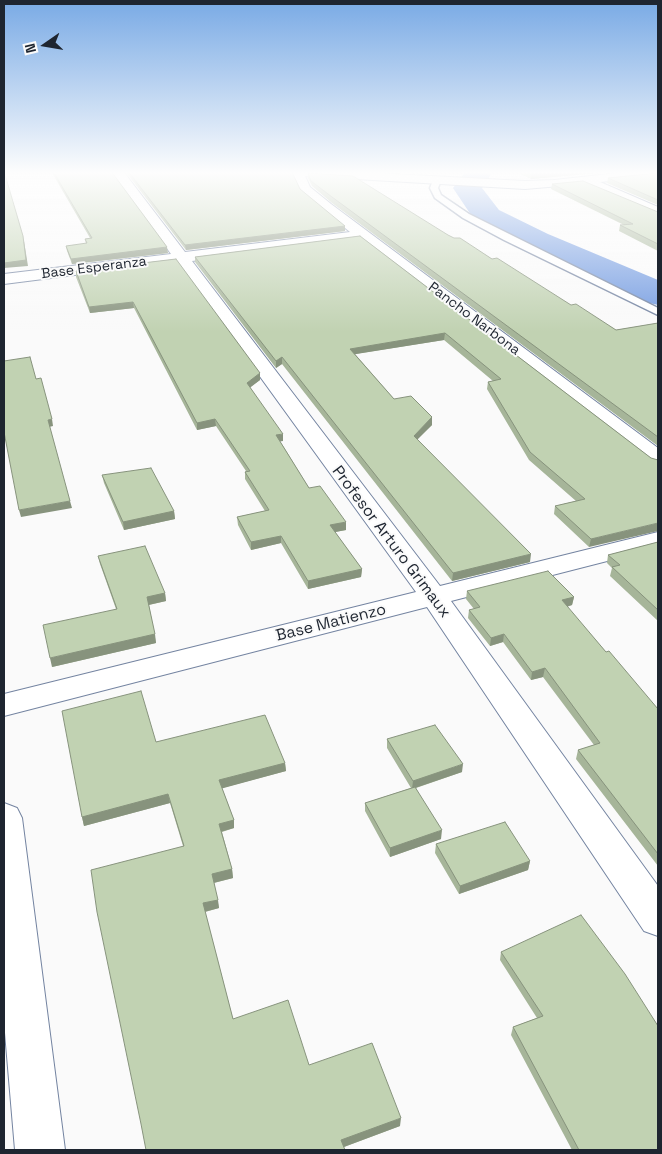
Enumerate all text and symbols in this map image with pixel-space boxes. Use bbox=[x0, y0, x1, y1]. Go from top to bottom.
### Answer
north arrow bbox=[20, 20, 70, 70]
text: N bbox=[21, 42, 40, 55]
street label: Base Esperanza bbox=[40, 253, 148, 283]
street label: Pancho Narbona bbox=[425, 279, 523, 359]
street label: Profesor Arturo Grimaux bbox=[328, 462, 454, 622]
street label: Base Matienzo bbox=[274, 600, 388, 646]

